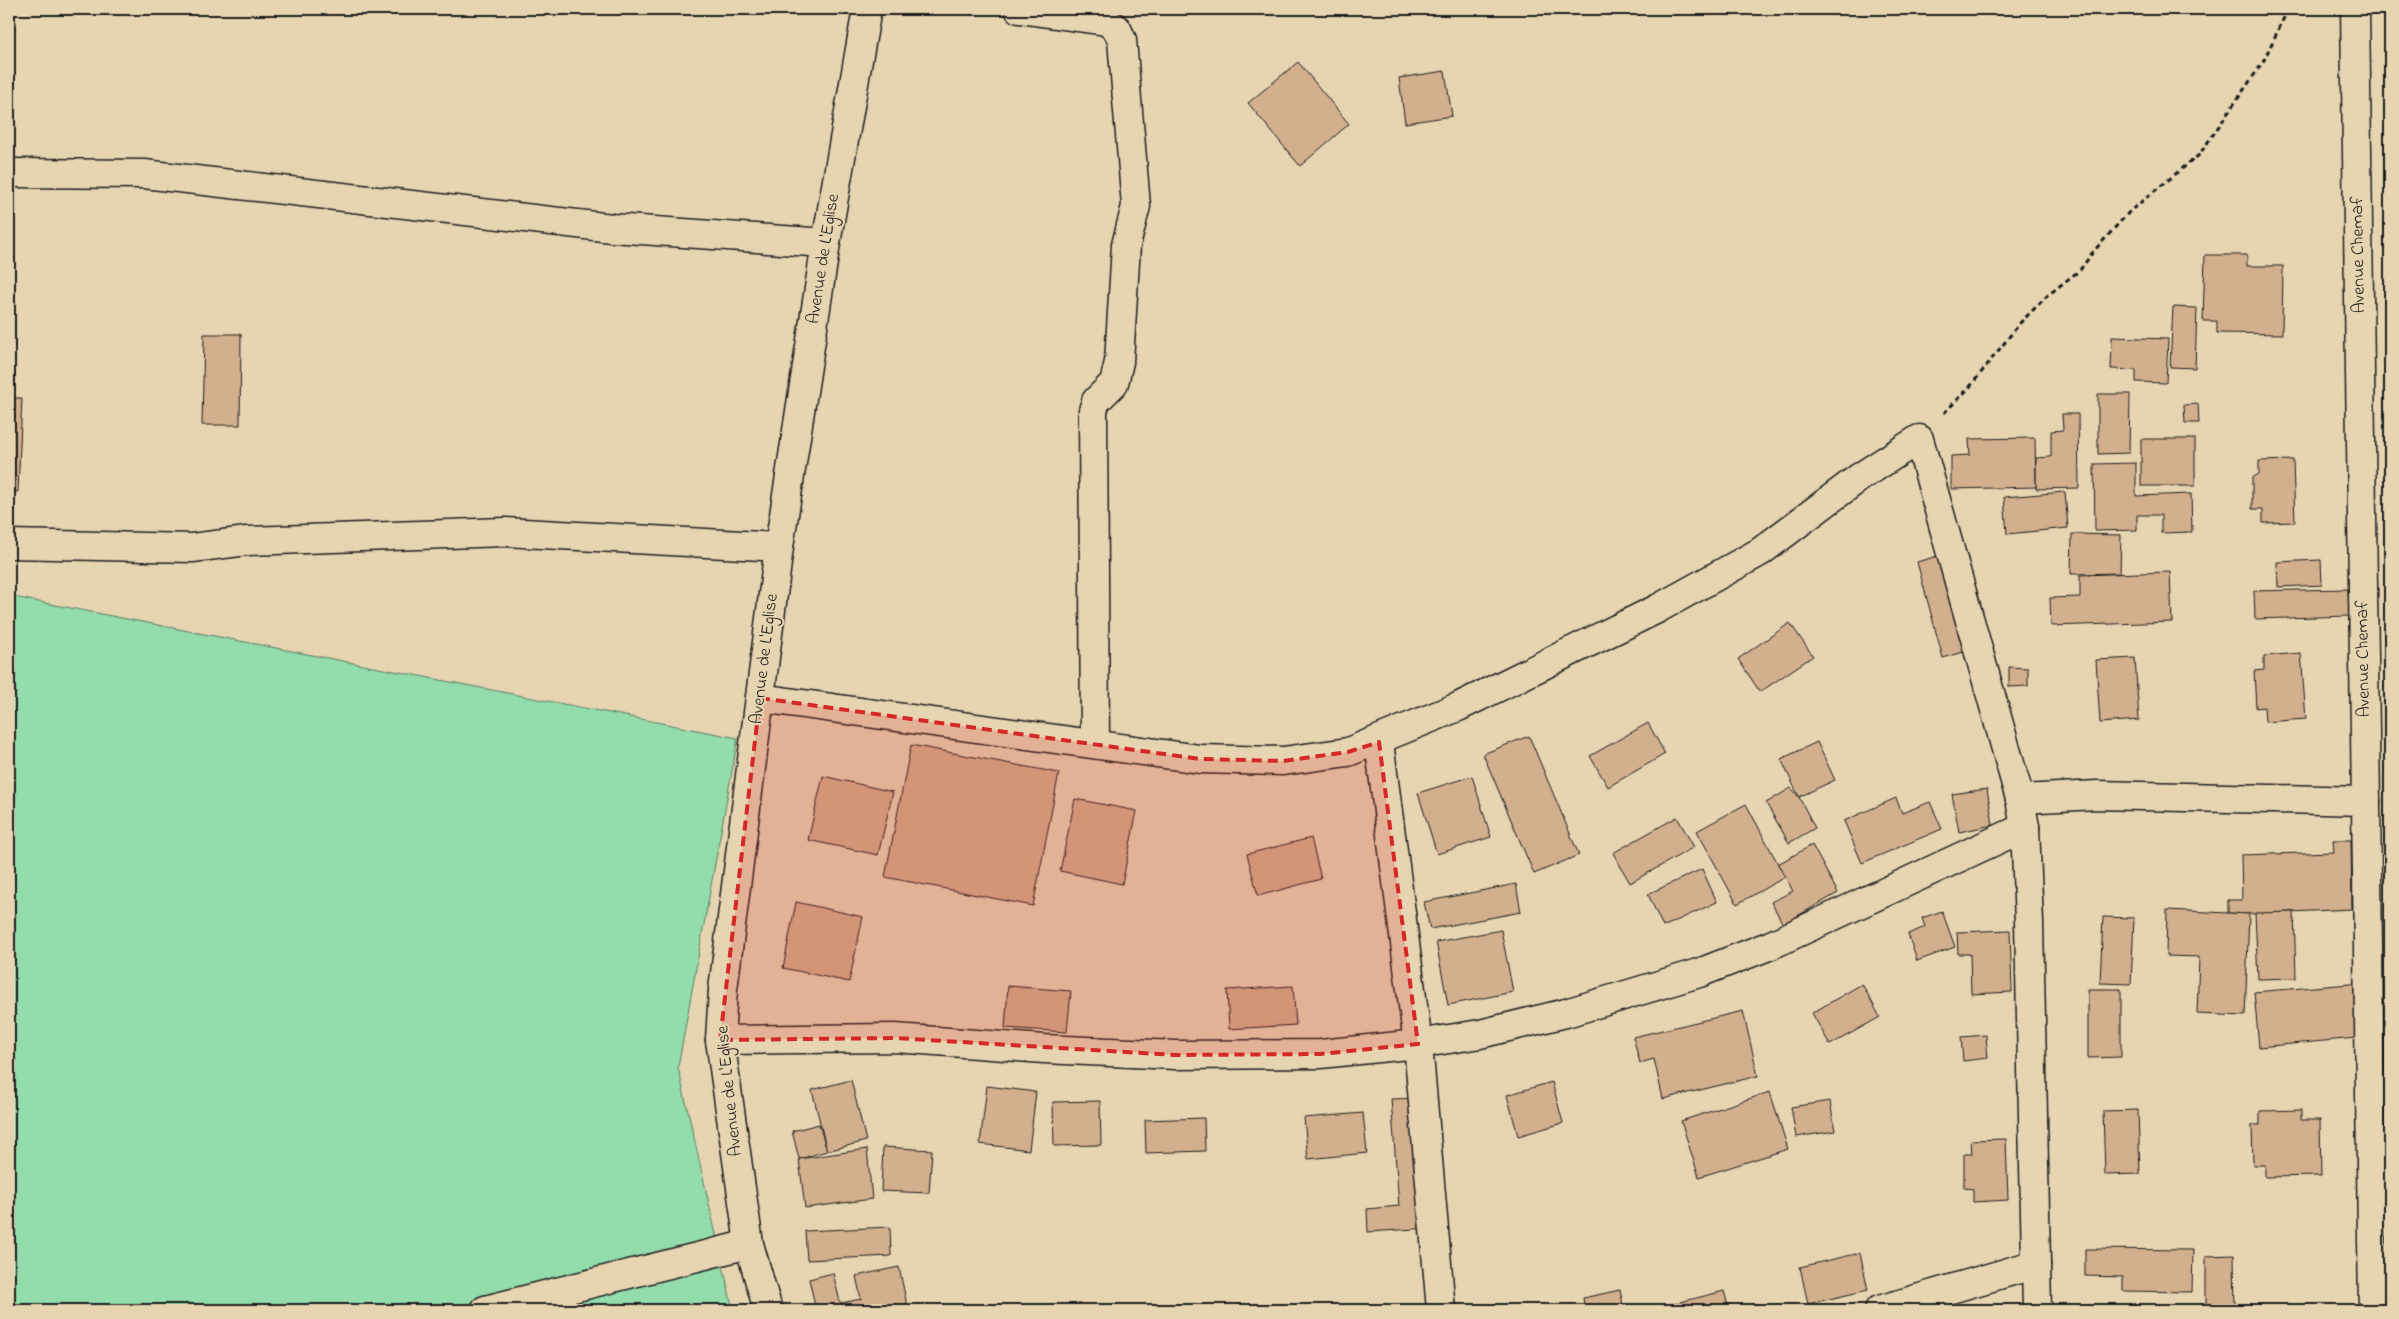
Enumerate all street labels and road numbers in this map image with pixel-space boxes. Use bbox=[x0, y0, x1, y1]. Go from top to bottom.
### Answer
street label: Avenue de L'Eglise bbox=[801, 191, 848, 326]
street label: Avenue Chemaf bbox=[2345, 196, 2373, 314]
street label: Avenue de L'Eglise bbox=[744, 591, 787, 726]
street label: Avenue Chemaf bbox=[2350, 600, 2378, 718]
street label: Avenue de L'Eglise bbox=[710, 1023, 751, 1158]

